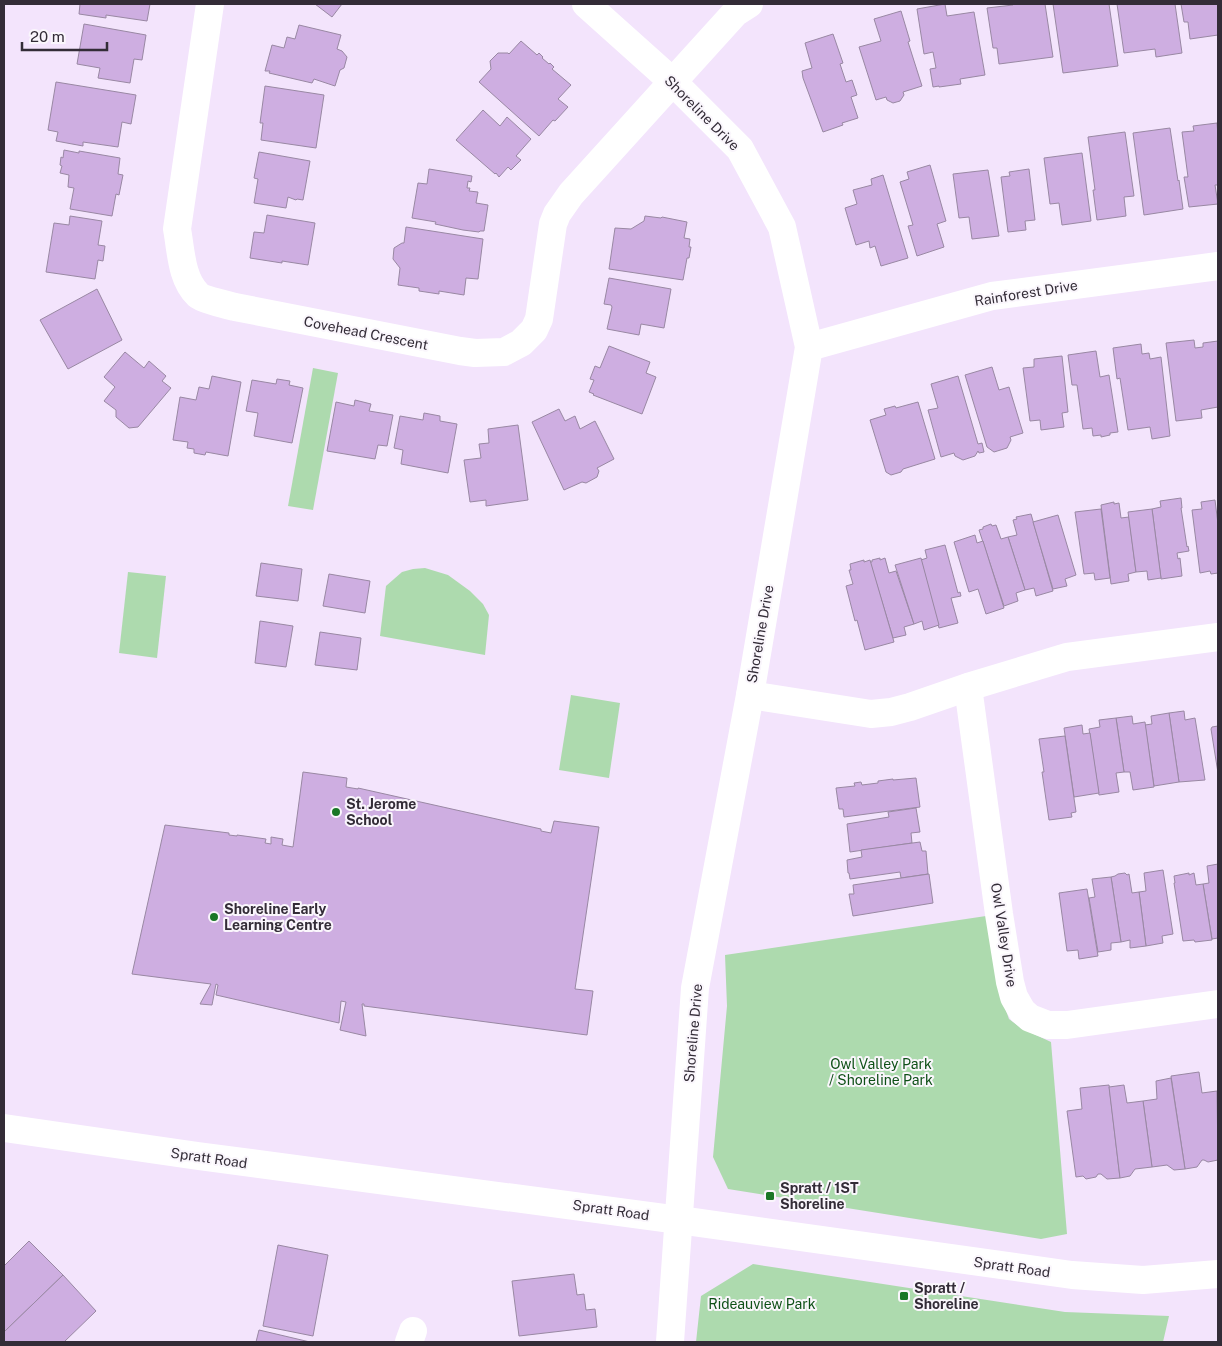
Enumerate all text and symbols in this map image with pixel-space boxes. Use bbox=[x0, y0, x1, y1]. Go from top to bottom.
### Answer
scale bar bbox=[22, 20, 108, 52]
text: 20 m bbox=[30, 28, 65, 45]
street label: Shoreline Drive bbox=[661, 72, 743, 154]
street label: Rainforest Drive bbox=[973, 277, 1079, 309]
street label: Covehead Crescent bbox=[302, 313, 430, 353]
street label: Shoreline Drive bbox=[744, 584, 777, 684]
place label: St. Jerome School bbox=[346, 796, 416, 828]
marker: St. Jerome School bbox=[330, 806, 342, 818]
street label: Owl Valley Drive bbox=[988, 882, 1020, 988]
place label: Shoreline Early Learning Centre bbox=[224, 901, 332, 933]
marker: Shoreline Early Learning Centre bbox=[208, 911, 220, 923]
street label: Shoreline Drive bbox=[681, 983, 705, 1083]
park label: Owl Valley Park / Shoreline Park bbox=[829, 1056, 933, 1088]
street label: Spratt Road bbox=[170, 1145, 248, 1171]
place label: Spratt / 1ST Shoreline bbox=[780, 1180, 859, 1212]
marker: Spratt / 1ST Shoreline bbox=[764, 1190, 776, 1202]
street label: Spratt Road bbox=[572, 1197, 650, 1223]
street label: Spratt Road bbox=[973, 1254, 1051, 1280]
place label: Spratt / Shoreline bbox=[914, 1280, 979, 1312]
marker: Spratt / Shoreline bbox=[898, 1290, 910, 1302]
park label: Rideauview Park bbox=[708, 1296, 816, 1312]

